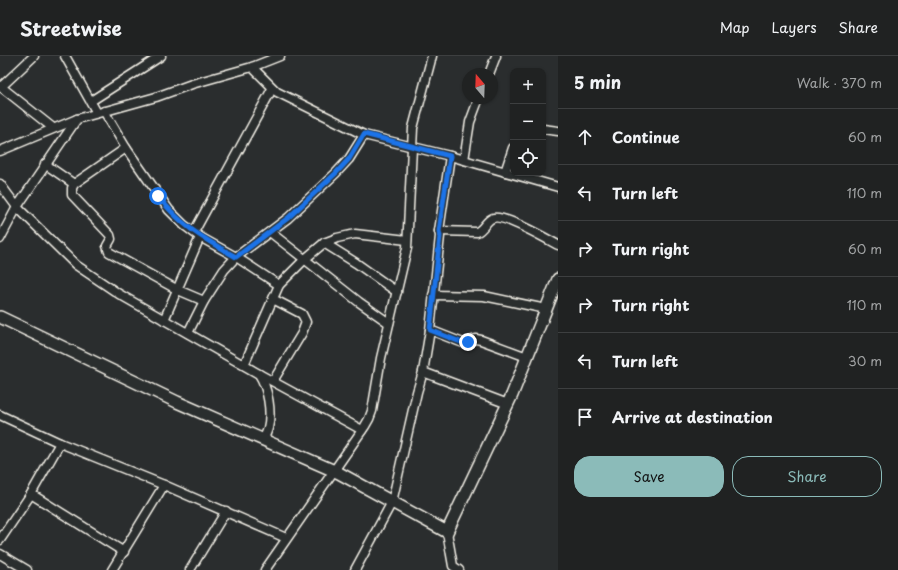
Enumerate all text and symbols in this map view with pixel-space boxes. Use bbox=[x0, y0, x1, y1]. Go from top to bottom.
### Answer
text: Streetwise bbox=[20, 14, 122, 42]
text: Map bbox=[720, 17, 750, 38]
text: Layers bbox=[772, 17, 817, 38]
text: Share bbox=[839, 17, 878, 38]
north arrow bbox=[462, 68, 498, 104]
map controls bbox=[510, 68, 546, 176]
button: + bbox=[510, 68, 546, 104]
text: 5 min bbox=[574, 69, 621, 95]
text: Walk · 370 m bbox=[797, 73, 882, 92]
button: − bbox=[510, 104, 546, 140]
text: Continue bbox=[612, 125, 680, 148]
icon: ahead bbox=[574, 126, 596, 148]
text: 60 m bbox=[848, 127, 882, 146]
button: locate bbox=[510, 140, 546, 176]
text: Turn left bbox=[612, 181, 678, 204]
icon: left bbox=[574, 182, 596, 204]
text: 110 m bbox=[847, 183, 882, 202]
route start bbox=[149, 187, 167, 205]
text: Turn right bbox=[612, 237, 689, 260]
icon: right bbox=[574, 238, 596, 260]
text: 60 m bbox=[848, 239, 882, 258]
text: Turn right bbox=[612, 293, 689, 316]
icon: right bbox=[574, 294, 596, 316]
text: 110 m bbox=[847, 295, 882, 314]
route end bbox=[459, 333, 477, 351]
text: Turn left bbox=[612, 349, 678, 372]
icon: left bbox=[574, 350, 596, 372]
text: 30 m bbox=[848, 351, 882, 370]
text: Arrive at destination bbox=[612, 405, 773, 428]
icon: arrive bbox=[574, 406, 596, 428]
button: Save bbox=[574, 456, 724, 497]
button: Share bbox=[732, 456, 882, 497]

